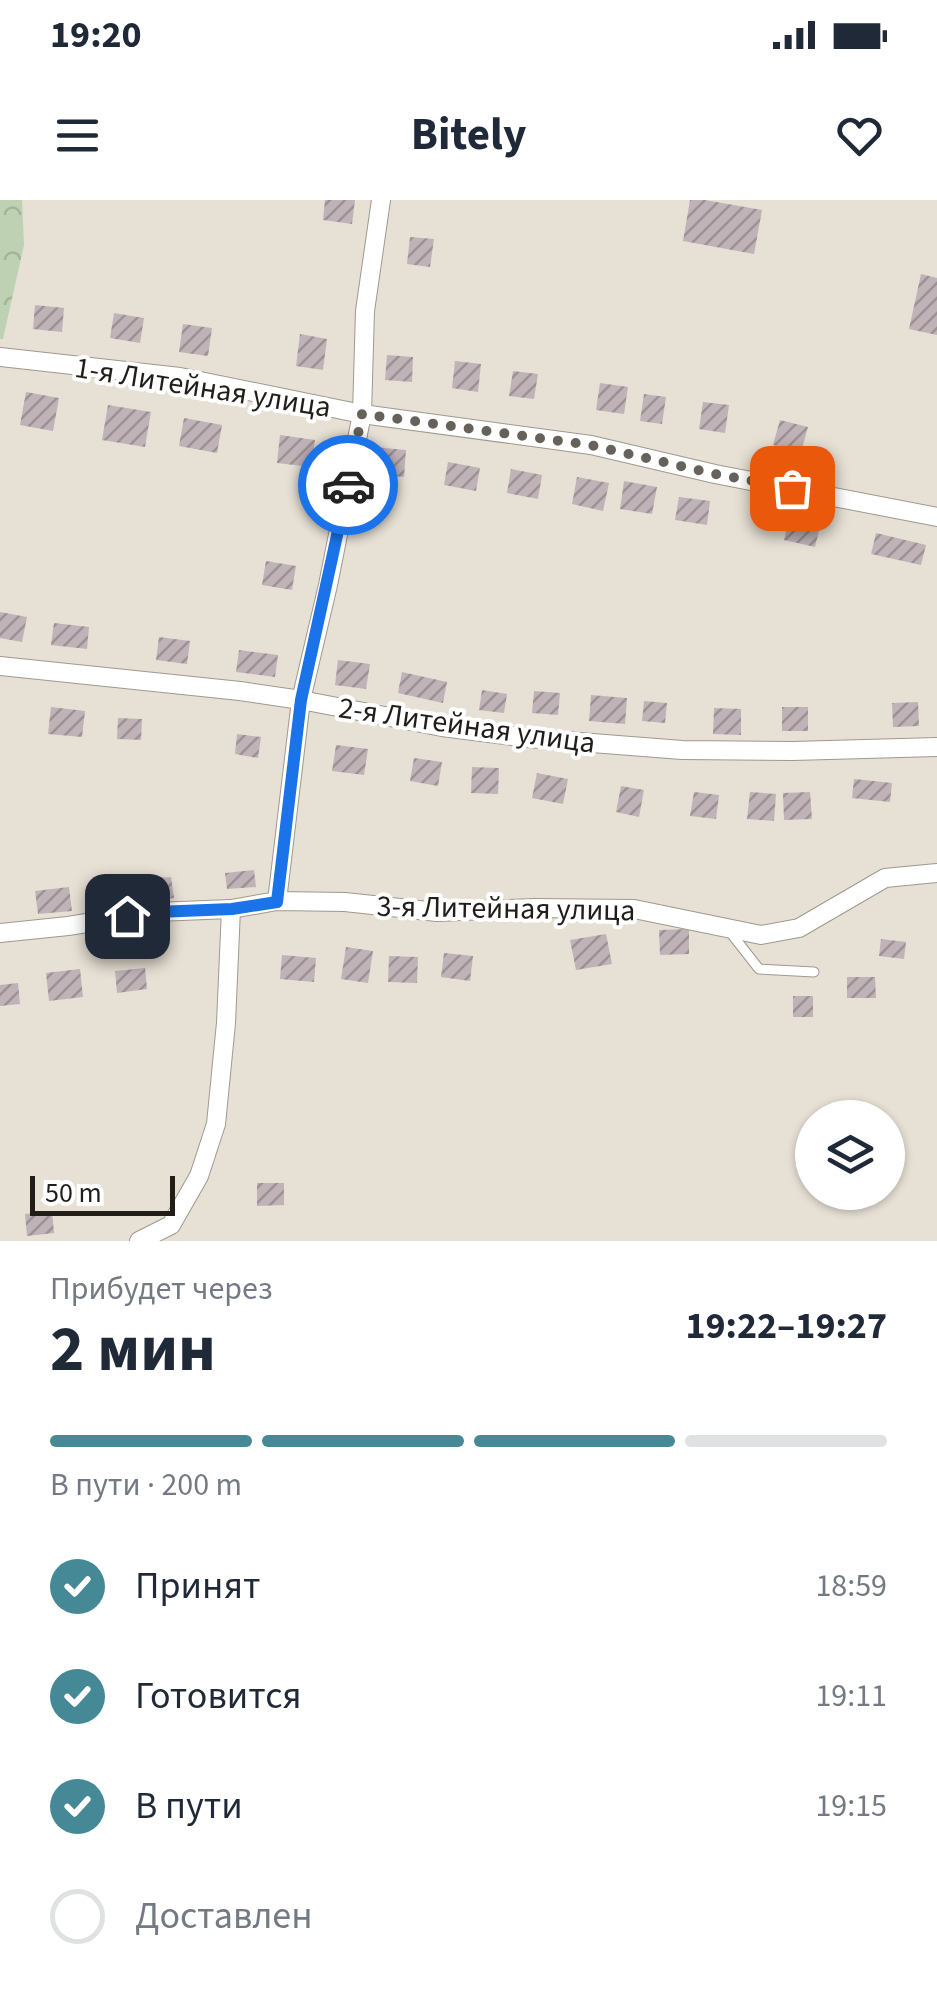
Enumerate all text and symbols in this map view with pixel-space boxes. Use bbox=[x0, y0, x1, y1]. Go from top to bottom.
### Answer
text: 19:20 bbox=[50, 8, 142, 62]
text: Bitely bbox=[411, 103, 526, 167]
icon: menu bbox=[50, 108, 105, 163]
icon: heart bbox=[832, 108, 887, 163]
street label: 1-я Литейная улица bbox=[72, 346, 334, 429]
courier bbox=[298, 435, 398, 535]
pin bbox=[750, 446, 835, 531]
icon: car bbox=[321, 458, 376, 513]
icon: bag bbox=[765, 461, 820, 516]
street label: 2-я Литейная улица bbox=[336, 686, 598, 765]
pin bbox=[85, 874, 170, 959]
street label: 3-я Литейная улица bbox=[376, 885, 636, 932]
icon: home bbox=[100, 889, 155, 944]
map controls bbox=[795, 1100, 905, 1210]
button: layers bbox=[795, 1100, 905, 1210]
scale bar bbox=[30, 1171, 175, 1216]
text: 50 m bbox=[45, 1173, 102, 1213]
text: Прибудет через bbox=[50, 1266, 273, 1312]
text: 19:22–19:27 bbox=[685, 1299, 887, 1353]
text: 2 мин bbox=[50, 1303, 216, 1396]
text: В пути · 200 m bbox=[50, 1462, 242, 1508]
icon: check bbox=[50, 1559, 105, 1614]
text: Принят bbox=[135, 1559, 260, 1613]
text: 18:59 bbox=[815, 1563, 887, 1609]
icon: check bbox=[50, 1669, 105, 1724]
text: Готовится bbox=[135, 1669, 302, 1723]
text: 19:11 bbox=[815, 1673, 887, 1719]
icon: check bbox=[50, 1779, 105, 1834]
text: В пути bbox=[135, 1779, 243, 1833]
text: 19:15 bbox=[815, 1783, 887, 1829]
text: Доставлен bbox=[135, 1889, 313, 1943]

